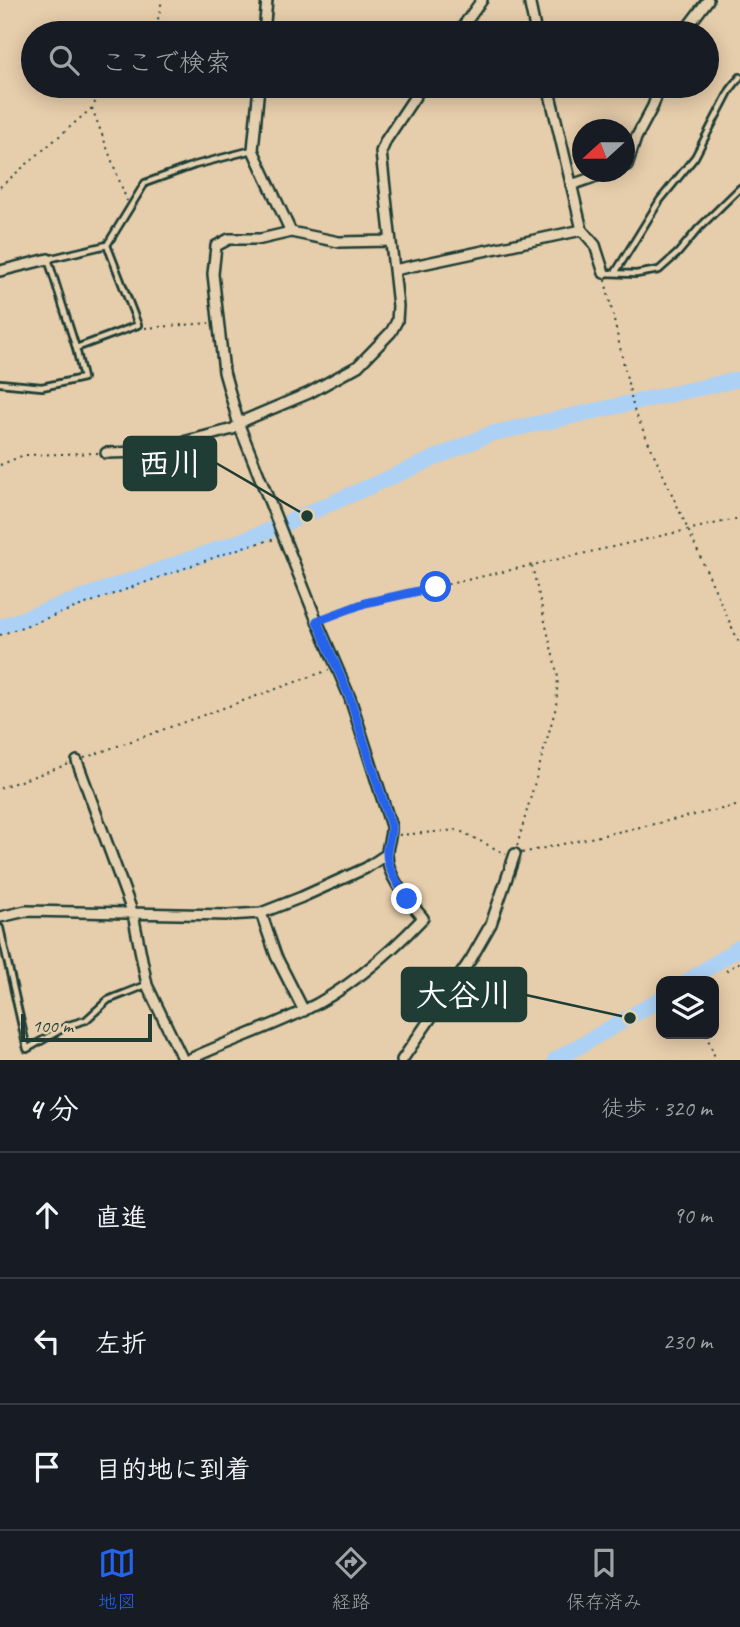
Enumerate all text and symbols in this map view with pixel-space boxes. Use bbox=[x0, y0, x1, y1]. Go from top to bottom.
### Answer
search box bbox=[21, 21, 719, 98]
icon: search bbox=[45, 41, 83, 79]
text: ここで検索 bbox=[101, 46, 231, 79]
north arrow bbox=[572, 119, 635, 182]
callout: 西川 bbox=[124, 437, 216, 490]
text: 西川 bbox=[138, 444, 202, 485]
route start bbox=[420, 571, 451, 602]
route end bbox=[391, 883, 422, 914]
callout: 大谷川 bbox=[402, 968, 526, 1021]
text: 大谷川 bbox=[416, 975, 512, 1016]
map controls bbox=[656, 976, 719, 1039]
button: layers bbox=[656, 976, 719, 1039]
scale bar bbox=[21, 1011, 152, 1043]
text: 100 m bbox=[32, 1014, 73, 1038]
text: 4 分 bbox=[28, 1090, 79, 1128]
text: 徒歩 · 320 m bbox=[601, 1094, 712, 1123]
icon: ahead bbox=[28, 1196, 66, 1234]
text: 直進 bbox=[95, 1201, 147, 1234]
text: 90 m bbox=[673, 1201, 712, 1230]
icon: left bbox=[28, 1322, 66, 1360]
text: 左折 bbox=[95, 1327, 147, 1360]
text: 230 m bbox=[663, 1327, 712, 1356]
icon: arrive bbox=[28, 1448, 66, 1486]
text: 目的地に到着 bbox=[95, 1453, 251, 1486]
tab: 地図 bbox=[98, 1544, 136, 1614]
tab: 経路 bbox=[332, 1544, 370, 1614]
tab: 保存済み bbox=[566, 1544, 642, 1614]

